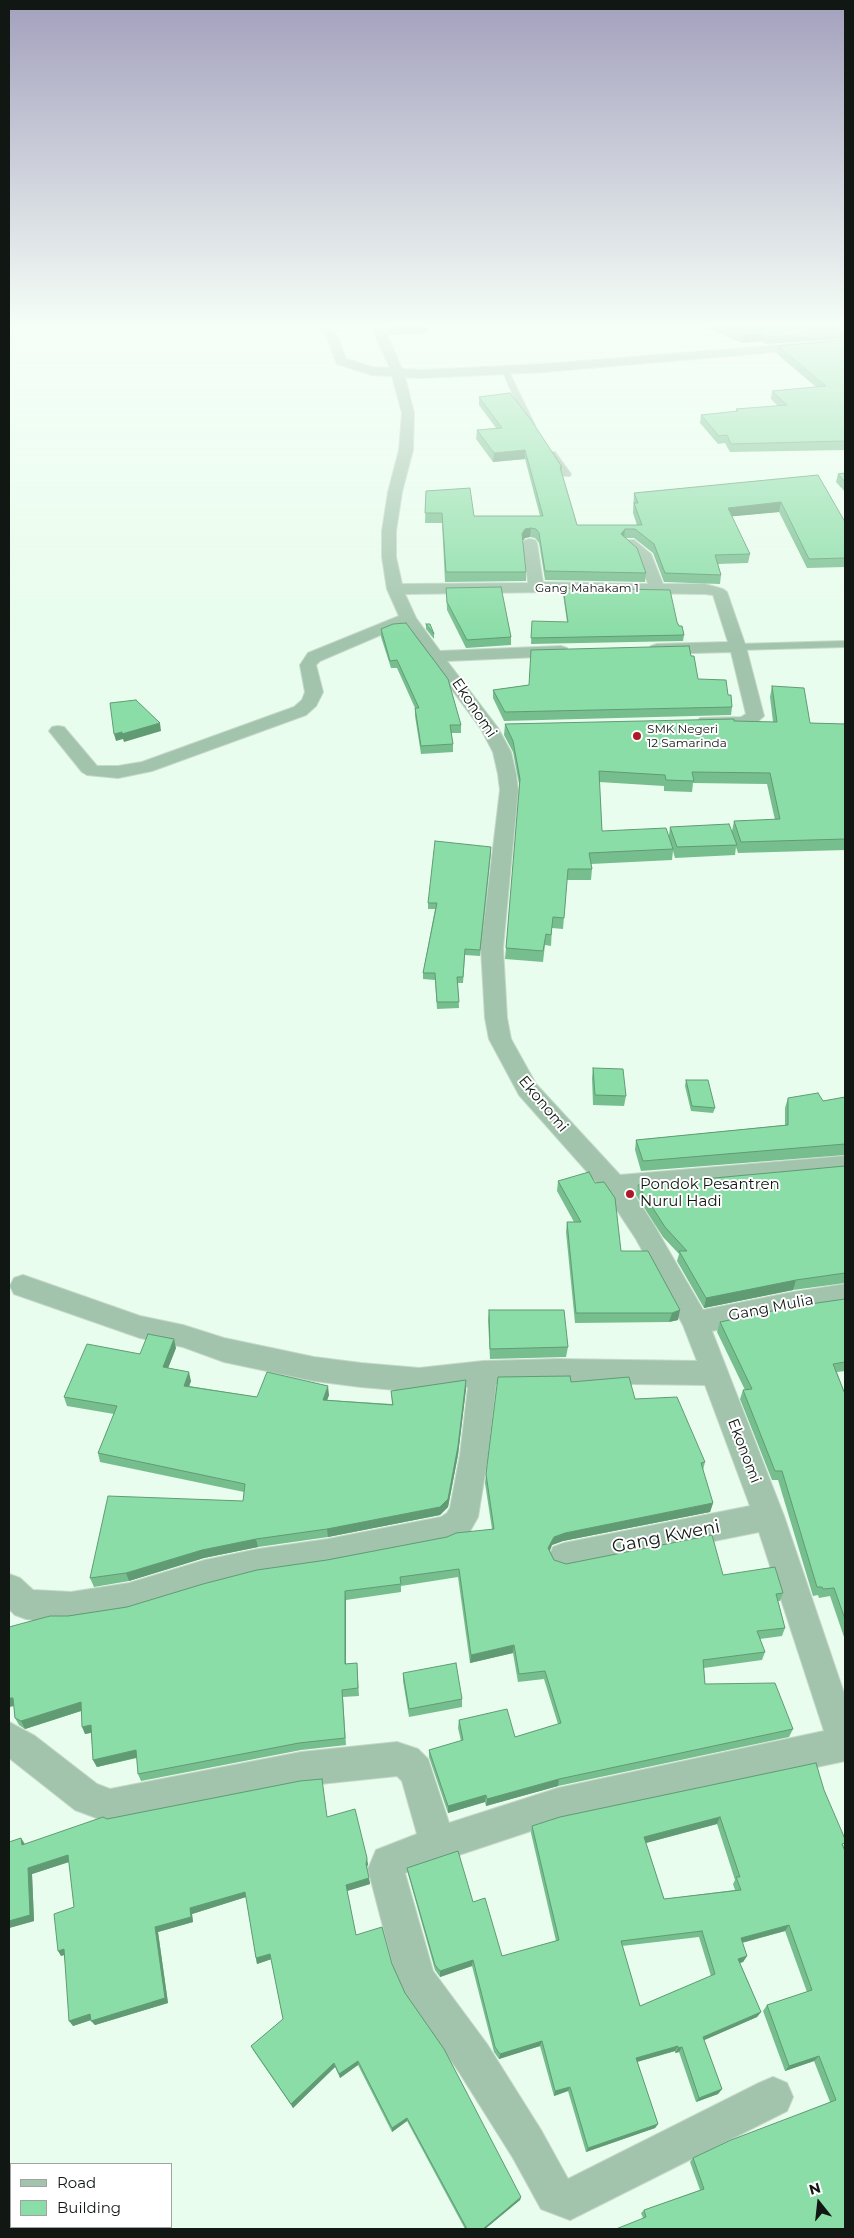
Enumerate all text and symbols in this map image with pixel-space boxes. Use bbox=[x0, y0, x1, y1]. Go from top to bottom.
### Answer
street label: Gang Mahakam 1 bbox=[535, 581, 639, 595]
street label: Ekonomi bbox=[448, 675, 500, 741]
place label: SMK Negeri 12 Samarinda bbox=[647, 722, 727, 750]
marker: SMK Negeri 12 Samarinda bbox=[631, 730, 643, 742]
street label: Ekonomi bbox=[514, 1072, 572, 1136]
place label: Pondok Pesantren Nurul Hadi bbox=[640, 1176, 780, 1211]
marker: Pondok Pesantren Nurul Hadi bbox=[624, 1188, 636, 1200]
street label: Gang Mulia bbox=[727, 1291, 815, 1325]
street label: Ekonomi bbox=[723, 1416, 765, 1486]
street label: Gang Kweni bbox=[610, 1516, 722, 1558]
legend bbox=[10, 2163, 172, 2228]
text: Road bbox=[57, 2173, 96, 2192]
north arrow bbox=[794, 2178, 844, 2228]
text: N bbox=[807, 2178, 823, 2199]
text: Building bbox=[57, 2198, 121, 2217]

